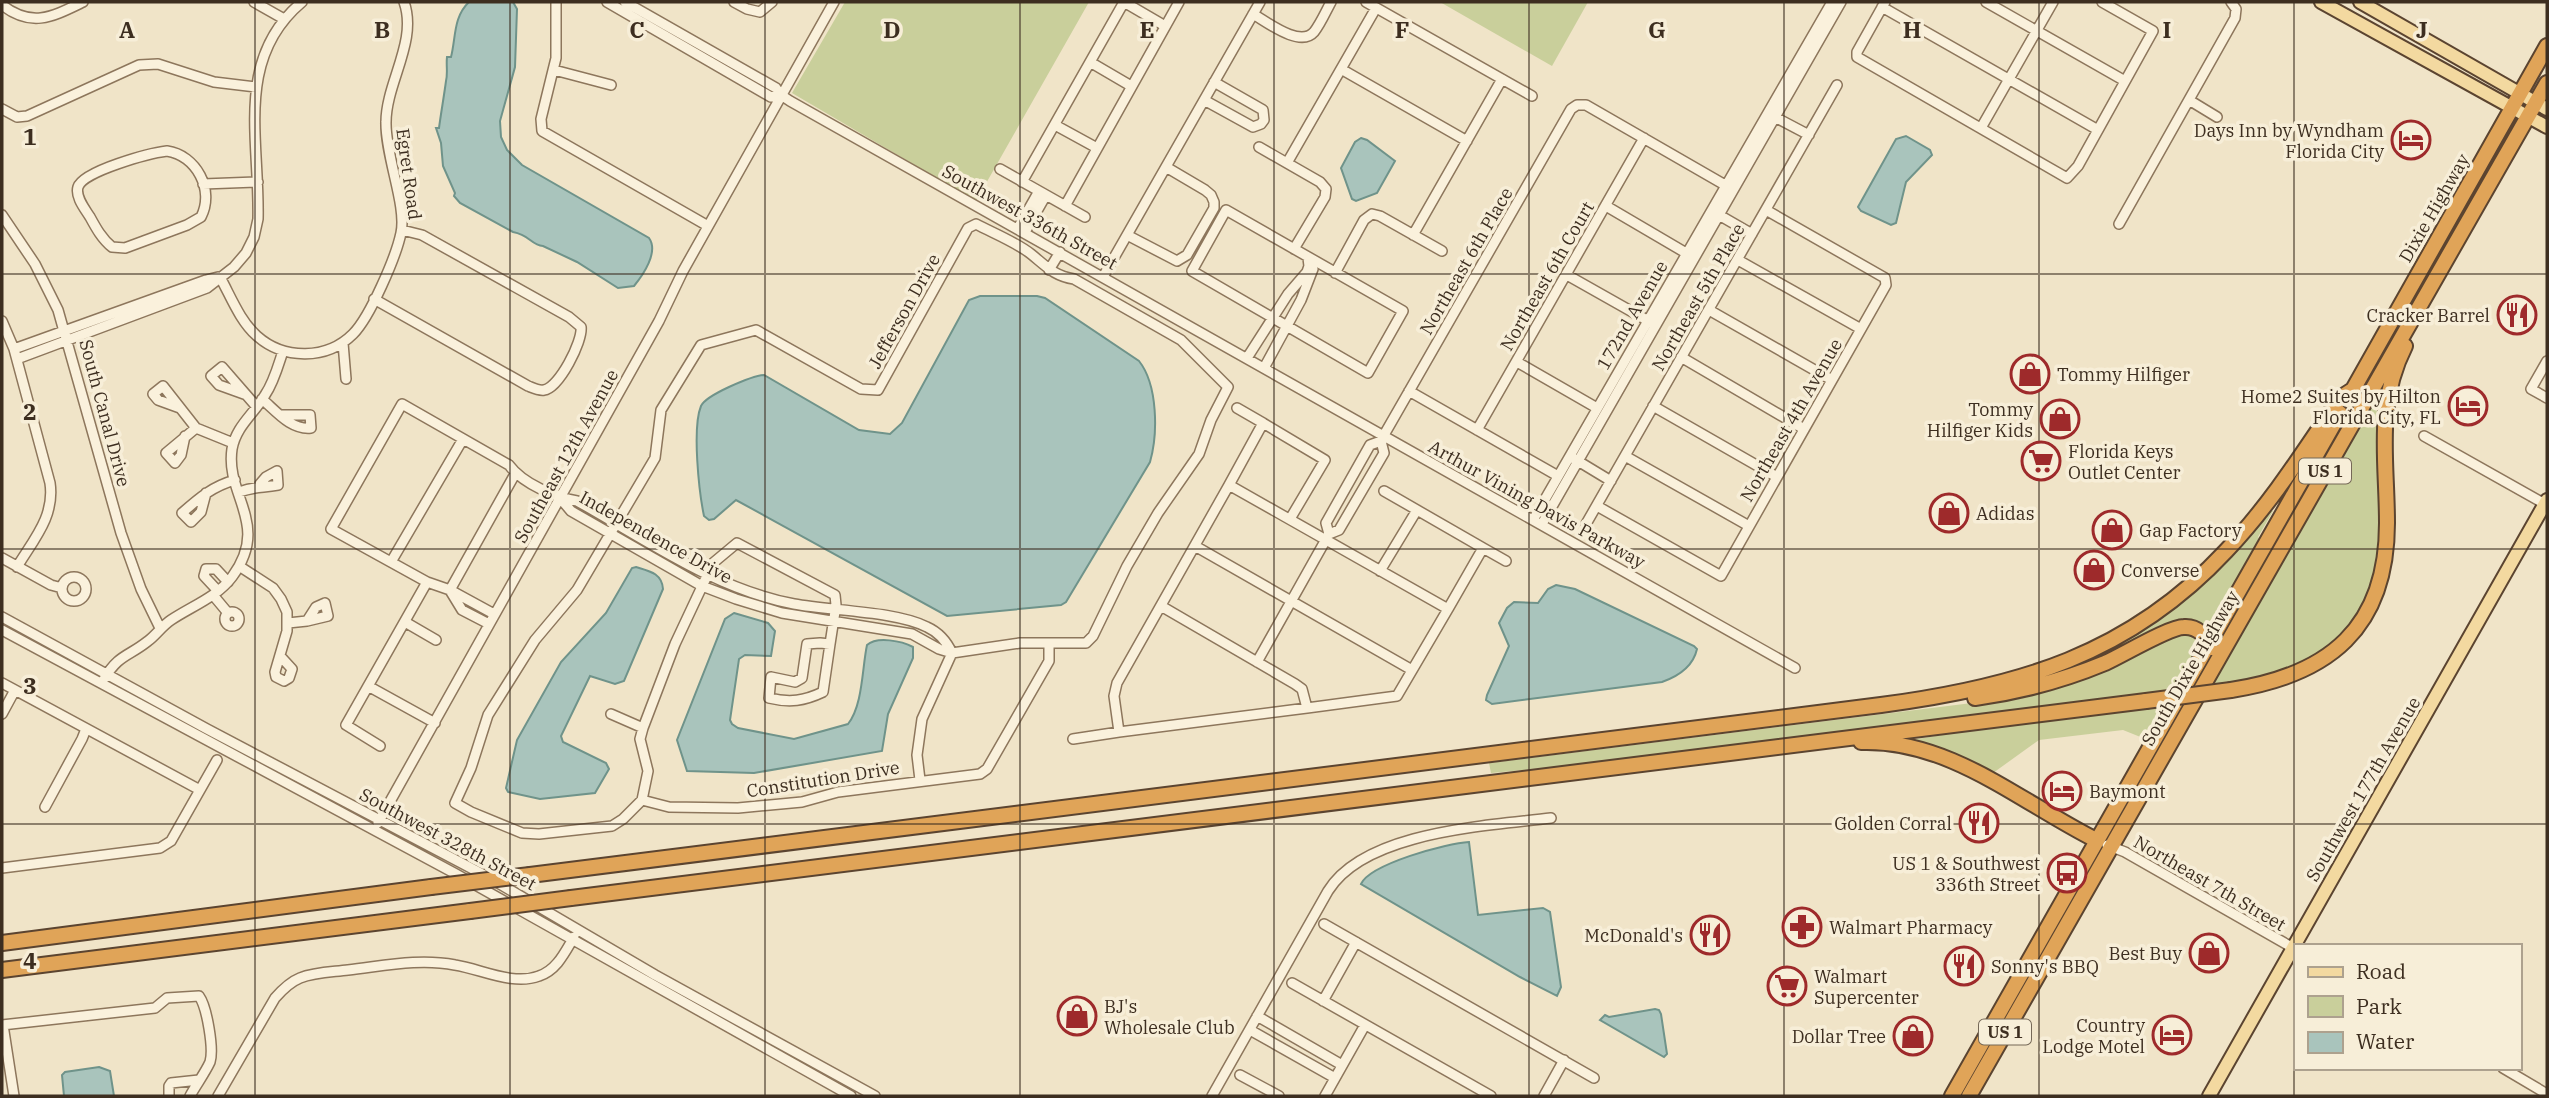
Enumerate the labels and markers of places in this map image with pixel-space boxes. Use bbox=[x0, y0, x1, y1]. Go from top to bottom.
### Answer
place label: Days Inn by Wyndham Florida City bbox=[2194, 119, 2384, 163]
hotel icon: Days Inn by Wyndham Florida City bbox=[2390, 119, 2432, 161]
restaurant icon: Cracker Barrel bbox=[2496, 294, 2538, 336]
place label: Cracker Barrel bbox=[2367, 304, 2490, 327]
shop icon: Tommy Hilfiger bbox=[2009, 353, 2051, 395]
place label: Tommy Hilfiger bbox=[2057, 363, 2190, 386]
place label: Home2 Suites by Hilton Florida City, FL bbox=[2241, 385, 2441, 429]
hotel icon: Home2 Suites by Hilton Florida City, FL bbox=[2447, 385, 2489, 427]
place label: Tommy Hilfiger Kids bbox=[1927, 398, 2033, 442]
shop icon: Tommy Hilfiger Kids bbox=[2039, 398, 2081, 440]
supermarket icon: Florida Keys Outlet Center bbox=[2020, 440, 2062, 482]
place label: Florida Keys Outlet Center bbox=[2068, 440, 2181, 484]
shop icon: Adidas bbox=[1928, 492, 1970, 534]
place label: Adidas bbox=[1976, 502, 2034, 525]
shop icon: Gap Factory bbox=[2091, 509, 2133, 551]
place label: Gap Factory bbox=[2139, 519, 2242, 542]
shop icon: Converse bbox=[2073, 549, 2115, 591]
place label: Converse bbox=[2121, 559, 2199, 582]
hotel icon: Baymont bbox=[2041, 770, 2083, 812]
place label: Baymont bbox=[2089, 780, 2165, 803]
restaurant icon: Golden Corral bbox=[1958, 802, 2000, 844]
place label: Golden Corral bbox=[1834, 812, 1952, 835]
place label: US 1 & Southwest 336th Street bbox=[1892, 852, 2040, 896]
bus stop icon: US 1 & Southwest 336th Street bbox=[2046, 852, 2088, 894]
pharmacy icon: Walmart Pharmacy bbox=[1781, 906, 1823, 948]
restaurant icon: McDonald's bbox=[1689, 914, 1731, 956]
place label: Walmart Pharmacy bbox=[1829, 916, 1993, 939]
place label: McDonald's bbox=[1584, 924, 1683, 947]
shop icon: Best Buy bbox=[2188, 932, 2230, 974]
place label: Best Buy bbox=[2108, 942, 2182, 965]
restaurant icon: Sonny's BBQ bbox=[1943, 945, 1985, 987]
place label: Sonny's BBQ bbox=[1991, 955, 2099, 978]
supermarket icon: Walmart Supercenter bbox=[1766, 965, 1808, 1007]
place label: Walmart Supercenter bbox=[1814, 965, 1919, 1009]
shop icon: BJ's Wholesale Club bbox=[1056, 995, 1098, 1037]
place label: BJ's Wholesale Club bbox=[1104, 995, 1235, 1039]
place label: Country Lodge Motel bbox=[2042, 1014, 2145, 1058]
hotel icon: Country Lodge Motel bbox=[2151, 1014, 2193, 1056]
shop icon: Dollar Tree bbox=[1892, 1015, 1934, 1057]
place label: Dollar Tree bbox=[1792, 1025, 1886, 1048]

